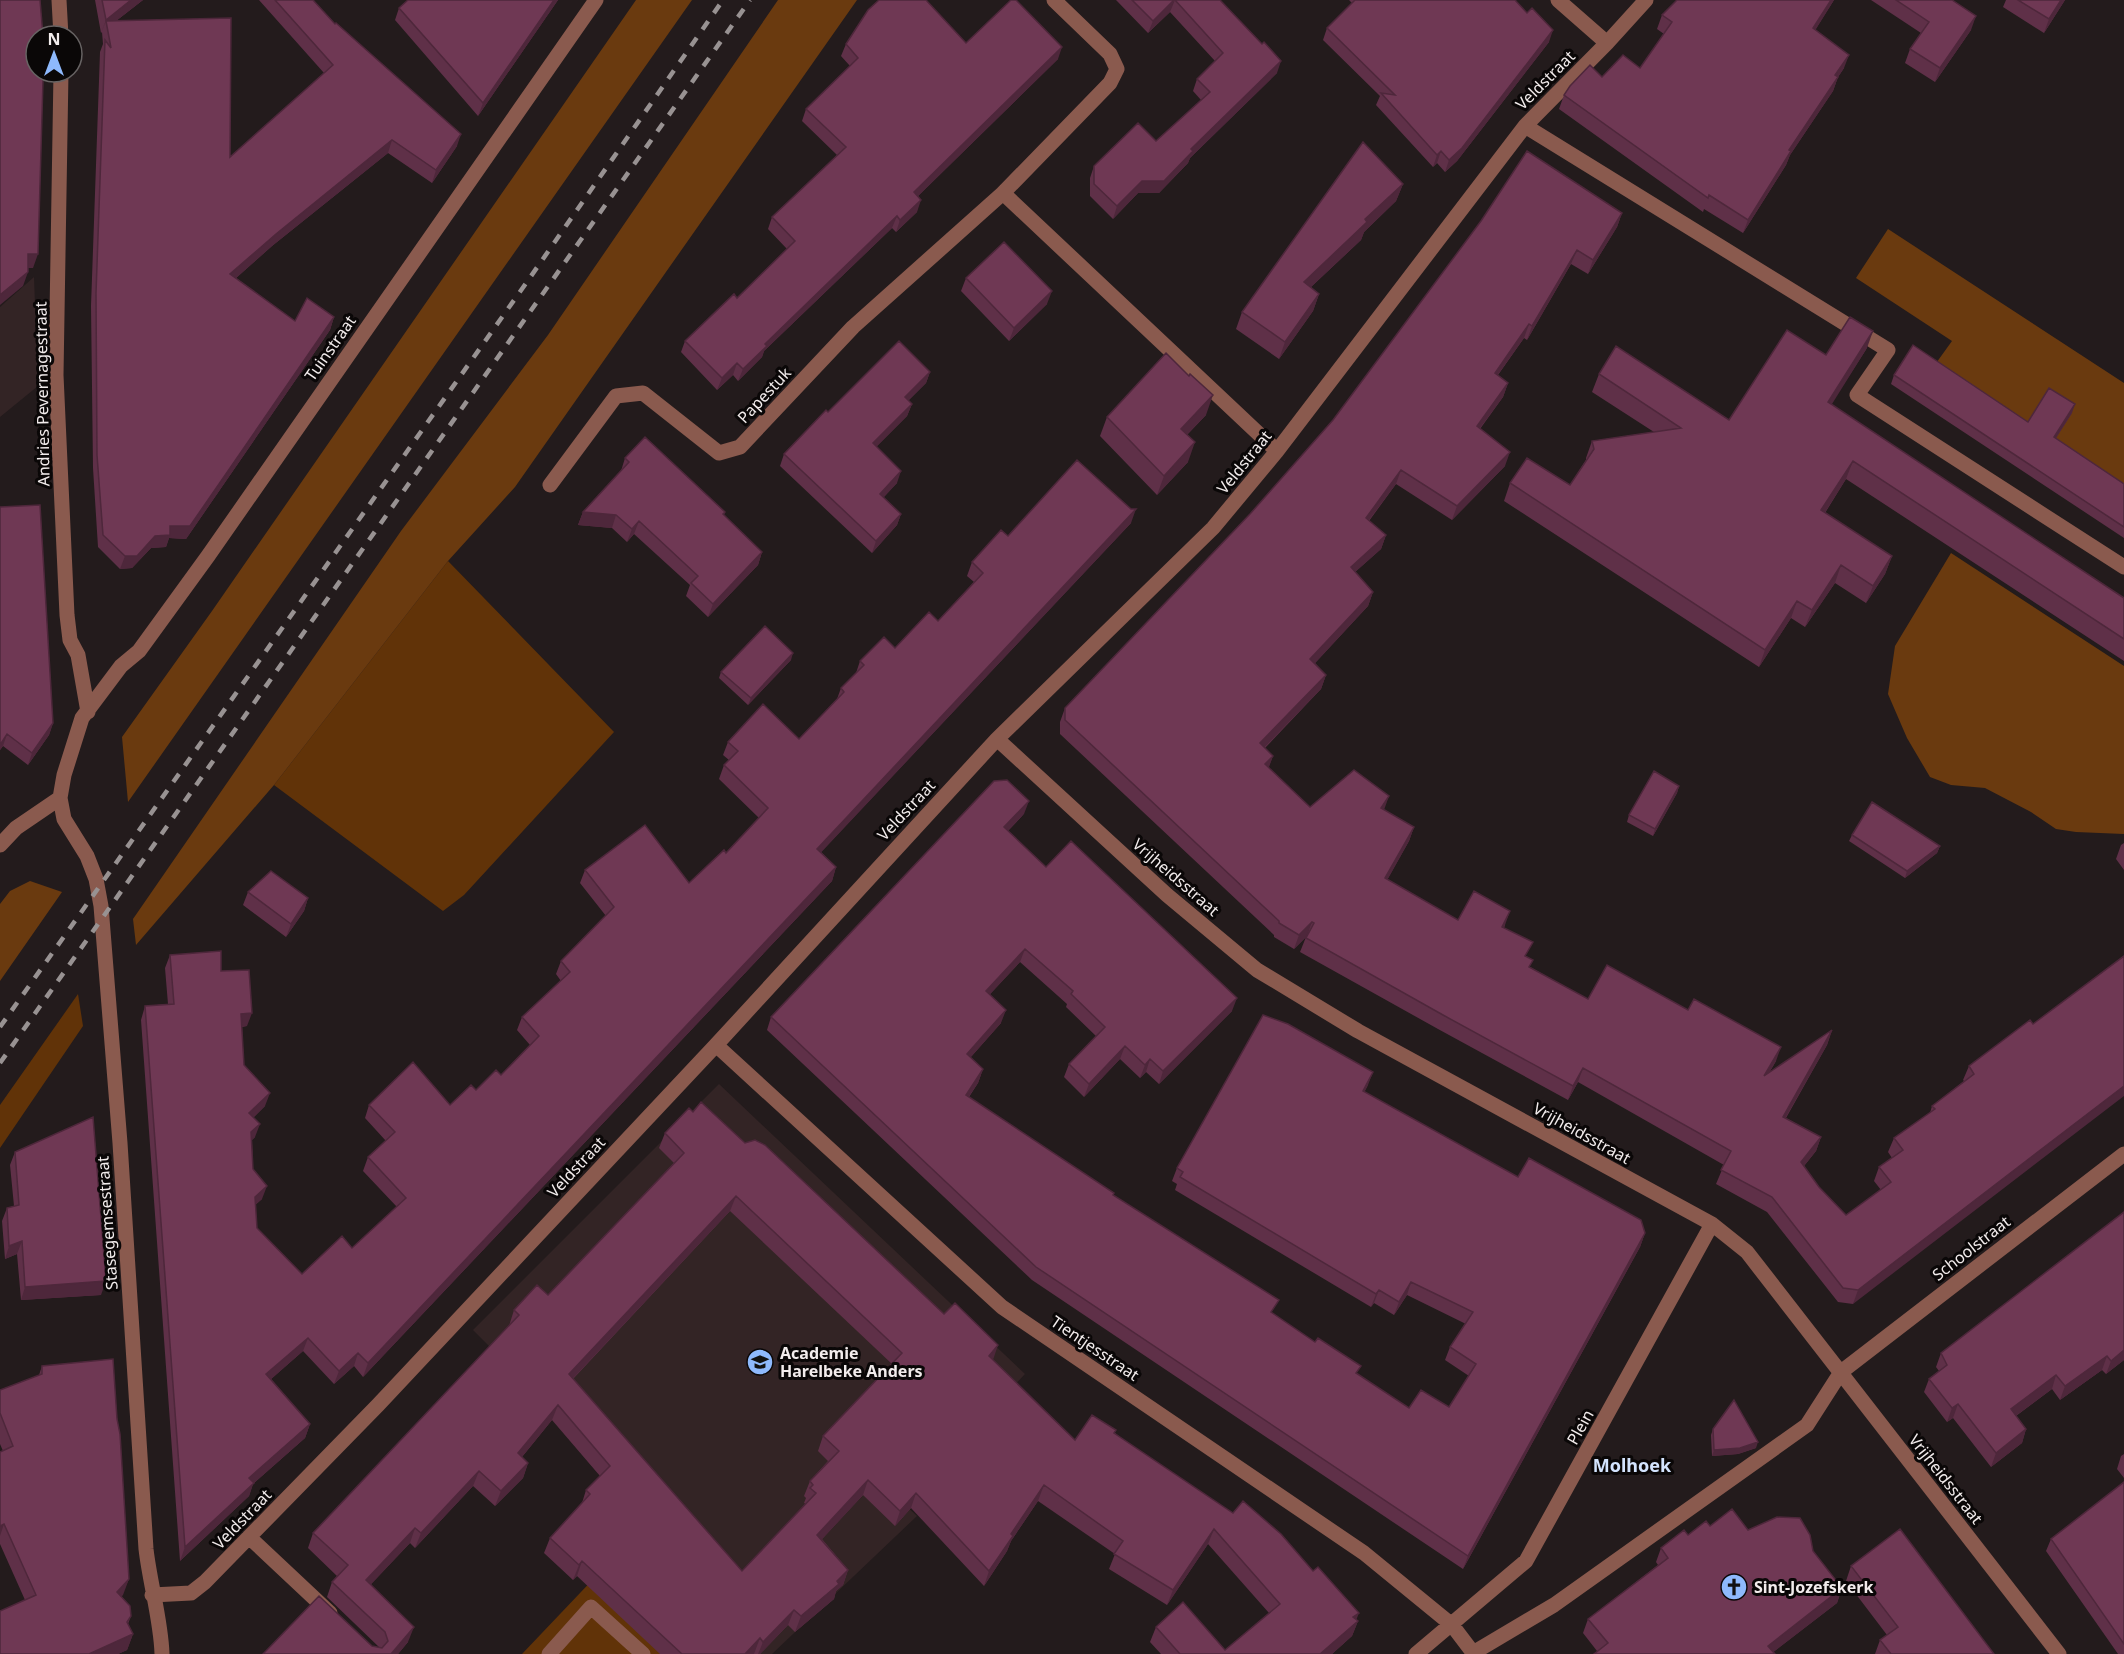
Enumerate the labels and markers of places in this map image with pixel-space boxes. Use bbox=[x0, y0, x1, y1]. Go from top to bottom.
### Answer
place label: Academie Harelbeke Anders bbox=[780, 1342, 923, 1382]
school or university icon: Academie Harelbeke Anders bbox=[745, 1347, 775, 1377]
church icon: Sint-Jozefskerk bbox=[1719, 1572, 1749, 1602]
place label: Sint-Jozefskerk bbox=[1754, 1576, 1873, 1598]

